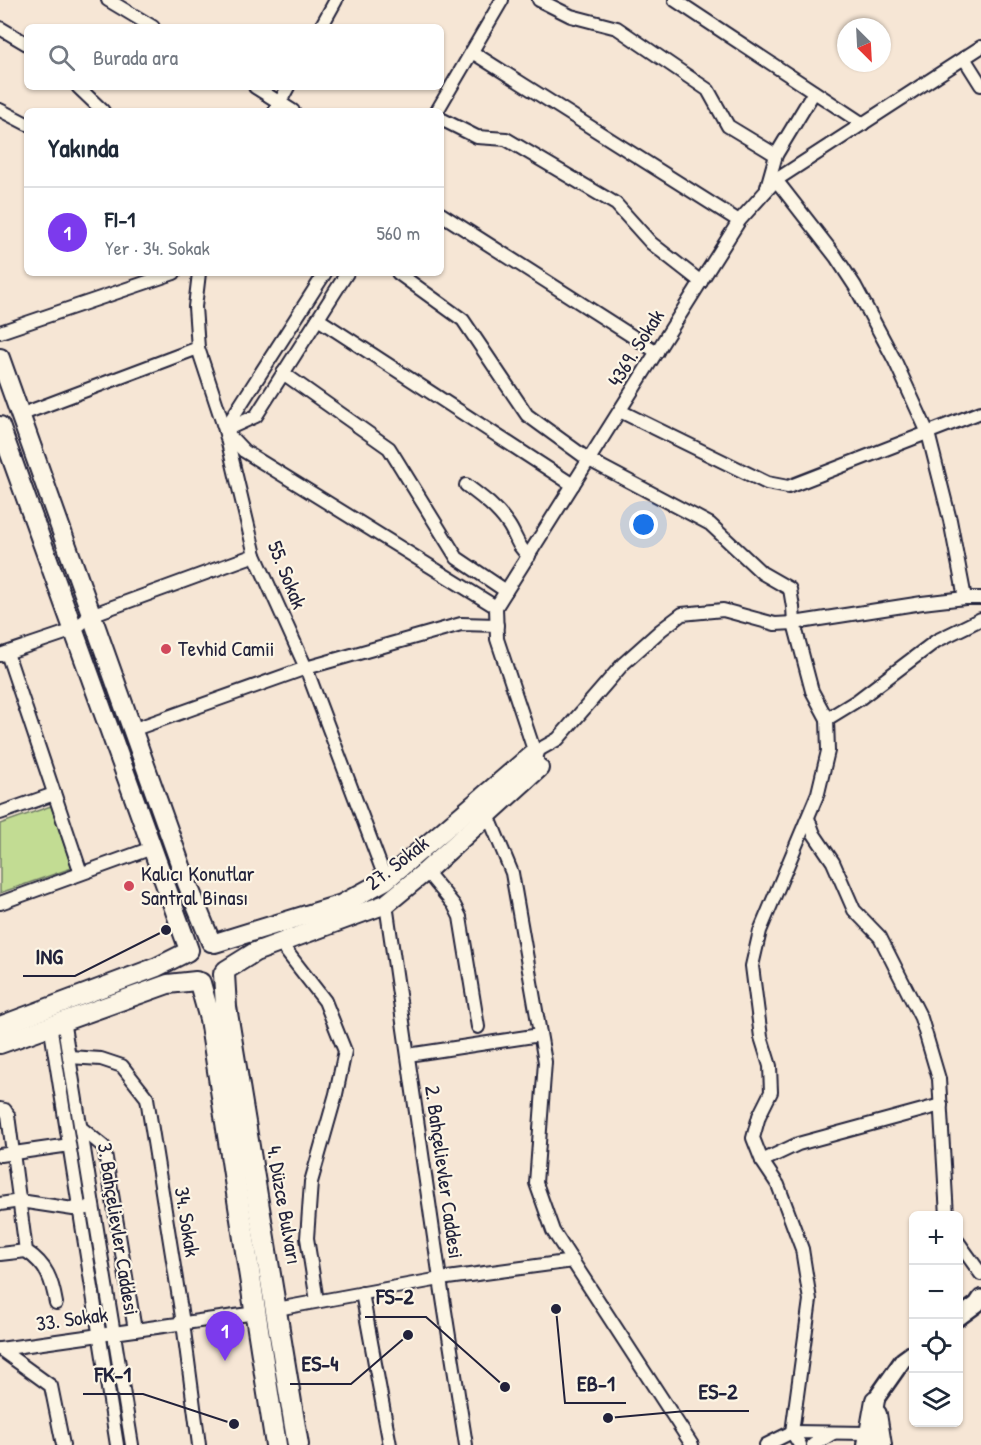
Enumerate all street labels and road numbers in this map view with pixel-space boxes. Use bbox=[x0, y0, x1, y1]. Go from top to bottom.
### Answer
street label: 4369. Sokak bbox=[600, 303, 671, 392]
street label: 55. Sokak bbox=[261, 537, 314, 613]
street label: 27. Sokak bbox=[359, 828, 435, 897]
street label: 2. Bahçelievler Caddesi bbox=[418, 1083, 471, 1260]
street label: 3. Bahçelievler Caddesi bbox=[91, 1141, 146, 1317]
street label: 4. Düzce Bulvarı bbox=[260, 1143, 309, 1266]
street label: 34. Sokak bbox=[168, 1185, 207, 1259]
street label: 33. Sokak bbox=[34, 1299, 110, 1338]

